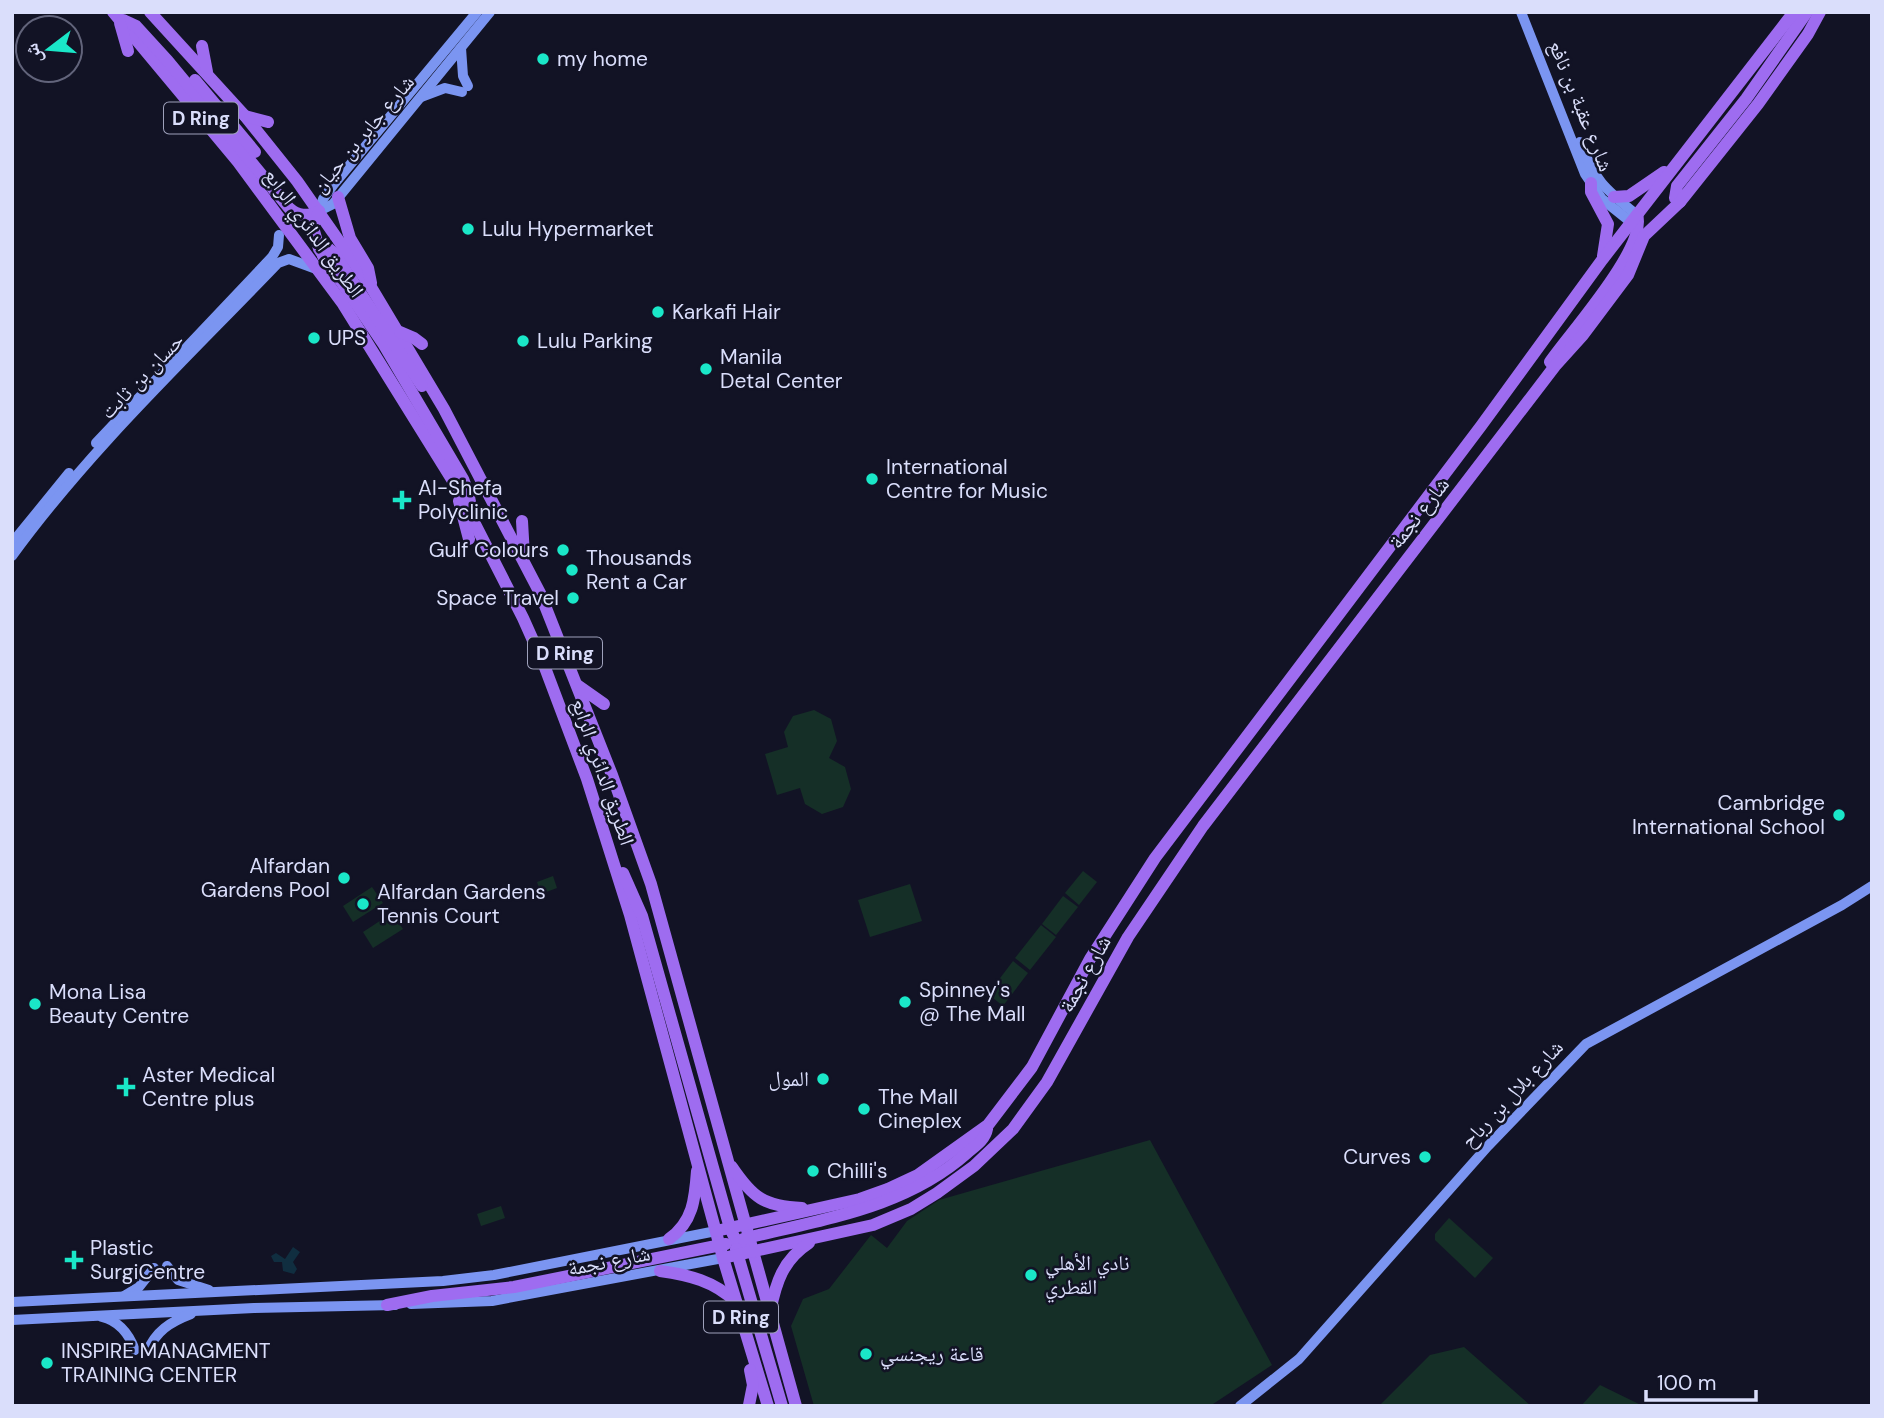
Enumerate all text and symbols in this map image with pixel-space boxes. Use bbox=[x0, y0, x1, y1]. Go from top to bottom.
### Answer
north arrow bbox=[14, 14, 84, 84]
street label: شارع عقبة بن نافع bbox=[1542, 36, 1620, 176]
text: ش bbox=[18, 40, 48, 67]
place label: my home bbox=[557, 45, 648, 73]
marker: my home bbox=[535, 51, 551, 67]
street label: شارع جابر بن حيان bbox=[305, 69, 421, 199]
road number: D Ring bbox=[164, 102, 238, 134]
street label: الطريق الدائري الرابع bbox=[256, 163, 370, 305]
place label: Lulu Hypermarket bbox=[482, 215, 654, 243]
marker: Lulu Hypermarket bbox=[460, 221, 476, 237]
place label: Karkafi Hair bbox=[672, 298, 781, 326]
marker: Karkafi Hair bbox=[650, 304, 666, 320]
place label: UPS bbox=[328, 324, 366, 352]
street label: حسان بن ثابت bbox=[94, 327, 190, 425]
place label: Lulu Parking bbox=[537, 327, 653, 355]
marker: UPS bbox=[306, 330, 322, 346]
marker: Lulu Parking bbox=[515, 333, 531, 349]
place label: Manila Detal Center bbox=[720, 343, 843, 395]
marker: Manila Detal Center bbox=[698, 361, 714, 377]
place label: International Centre for Music bbox=[886, 453, 1048, 505]
marker: International Centre for Music bbox=[864, 471, 880, 487]
street label: شارع نجمة bbox=[1382, 472, 1456, 554]
place label: Al-Shefa Polyclinic bbox=[418, 474, 508, 526]
marker: Al-Shefa Polyclinic bbox=[392, 490, 412, 510]
place label: Gulf Colours bbox=[429, 536, 549, 564]
marker: Gulf Colours bbox=[555, 542, 571, 558]
place label: Thousands Rent a Car bbox=[586, 544, 692, 596]
marker: Thousands Rent a Car bbox=[564, 562, 580, 578]
place label: Space Travel bbox=[436, 584, 559, 612]
marker: Space Travel bbox=[565, 590, 581, 606]
road number: D Ring bbox=[528, 638, 602, 668]
street label: الطريق الدائري الرابع bbox=[563, 695, 641, 850]
place label: Cambridge International School bbox=[1632, 789, 1825, 841]
marker: Cambridge International School bbox=[1831, 807, 1847, 823]
place label: Alfardan Gardens Pool bbox=[201, 852, 330, 904]
marker: Alfardan Gardens Pool bbox=[336, 870, 352, 886]
place label: Alfardan Gardens Tennis Court bbox=[377, 878, 546, 930]
marker: Alfardan Gardens Tennis Court bbox=[355, 896, 371, 912]
street label: شارع نجمة bbox=[1053, 931, 1117, 1017]
place label: Spinney's @ The Mall bbox=[919, 976, 1026, 1028]
place label: Mona Lisa Beauty Centre bbox=[49, 978, 189, 1030]
marker: Spinney's @ The Mall bbox=[897, 994, 913, 1010]
marker: Mona Lisa Beauty Centre bbox=[27, 996, 43, 1012]
street label: شارع بلال بن رباح bbox=[1455, 1034, 1569, 1154]
place label: Aster Medical Centre plus bbox=[142, 1061, 275, 1113]
place label: المول bbox=[769, 1065, 809, 1093]
marker: المول bbox=[815, 1071, 831, 1087]
marker: Aster Medical Centre plus bbox=[116, 1077, 136, 1097]
place label: The Mall Cineplex bbox=[878, 1083, 962, 1135]
marker: The Mall Cineplex bbox=[856, 1101, 872, 1117]
place label: Curves bbox=[1343, 1143, 1411, 1171]
marker: Curves bbox=[1417, 1149, 1433, 1165]
place label: Chilli's bbox=[827, 1157, 887, 1185]
marker: Chilli's bbox=[805, 1163, 821, 1179]
place label: Plastic SurgiCentre bbox=[90, 1234, 205, 1286]
street label: شارع نجمة bbox=[565, 1239, 653, 1283]
place label: نادي الأهلي القطري bbox=[1045, 1249, 1129, 1303]
marker: Plastic SurgiCentre bbox=[64, 1250, 84, 1270]
marker: نادي الأهلي القطري bbox=[1023, 1267, 1039, 1283]
road number: D Ring bbox=[704, 1302, 778, 1332]
place label: INSPIRE MANAGMENT TRAINING CENTER bbox=[61, 1337, 271, 1389]
place label: قاعة ريجنسي bbox=[880, 1340, 984, 1370]
marker: قاعة ريجنسي bbox=[858, 1346, 874, 1362]
marker: INSPIRE MANAGMENT TRAINING CENTER bbox=[39, 1355, 55, 1371]
scale bar bbox=[1646, 1358, 1756, 1402]
text: 100 m bbox=[1657, 1369, 1717, 1397]

